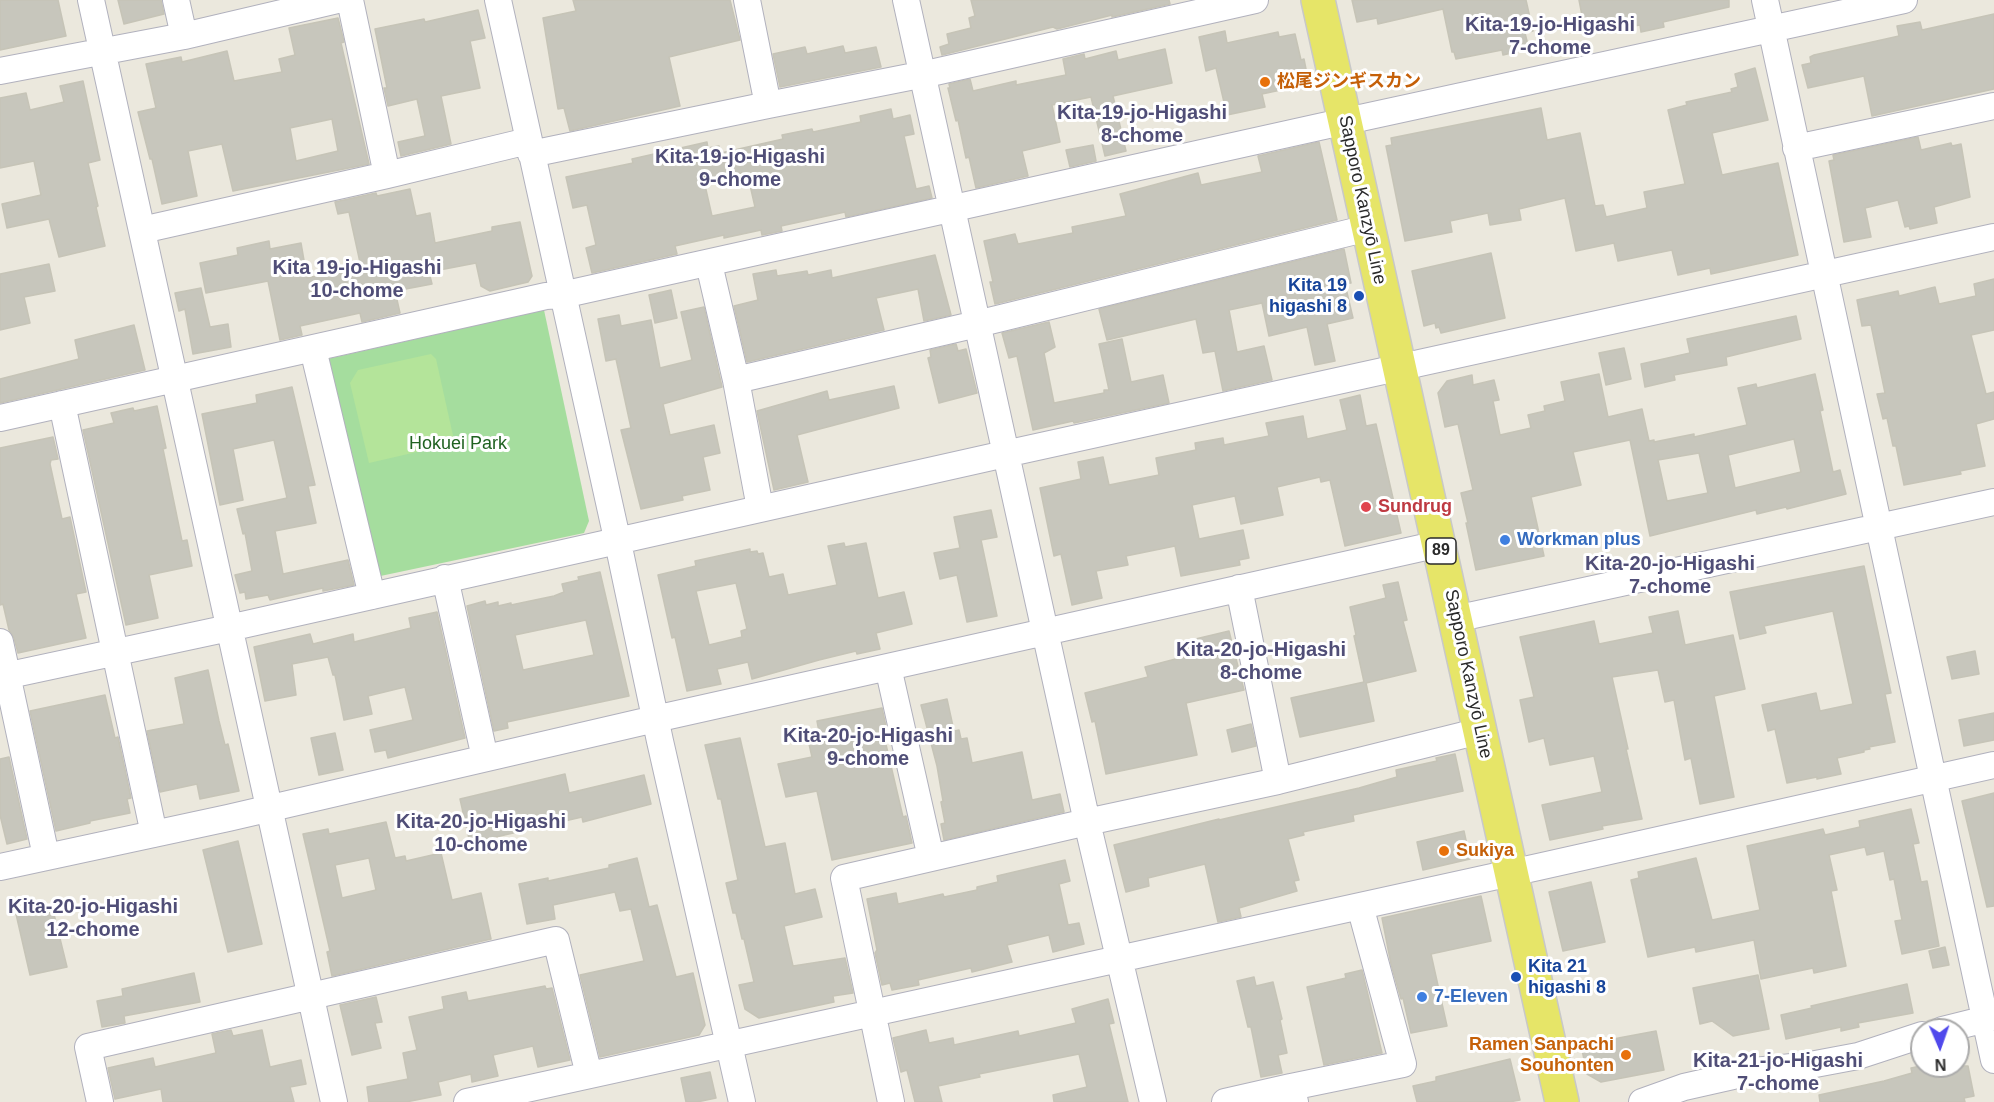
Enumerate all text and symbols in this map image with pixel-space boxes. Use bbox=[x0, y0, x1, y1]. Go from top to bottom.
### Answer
district label: Kita-19-jo-Higashi 7-chome bbox=[1465, 13, 1635, 60]
place label: 松尾ジンギスカン bbox=[1277, 71, 1421, 93]
marker: 松尾ジンギスカン bbox=[1258, 75, 1272, 89]
district label: Kita-19-jo-Higashi 8-chome bbox=[1057, 101, 1227, 148]
street label: Sapporo Kanzyō Line bbox=[1334, 114, 1390, 286]
district label: Kita-19-jo-Higashi 9-chome bbox=[655, 145, 825, 192]
district label: Kita 19-jo-Higashi 10-chome bbox=[273, 256, 441, 303]
place label: Kita 19 higashi 8 bbox=[1269, 275, 1347, 318]
marker: Kita 19 higashi 8 bbox=[1352, 289, 1366, 303]
park label: Hokuei Park bbox=[409, 433, 507, 455]
place label: Sundrug bbox=[1378, 496, 1452, 518]
marker: Sundrug bbox=[1359, 500, 1373, 514]
place label: Workman plus bbox=[1517, 529, 1641, 551]
marker: Workman plus bbox=[1498, 533, 1512, 547]
road number: 89 bbox=[1426, 538, 1456, 564]
district label: Kita-20-jo-Higashi 7-chome bbox=[1585, 552, 1755, 599]
street label: Sapporo Kanzyō Line bbox=[1440, 588, 1496, 760]
district label: Kita-20-jo-Higashi 8-chome bbox=[1176, 638, 1346, 685]
district label: Kita-20-jo-Higashi 9-chome bbox=[783, 724, 953, 771]
district label: Kita-20-jo-Higashi 10-chome bbox=[396, 810, 566, 857]
place label: Sukiya bbox=[1456, 840, 1514, 862]
marker: Sukiya bbox=[1437, 844, 1451, 858]
district label: Kita-20-jo-Higashi 12-chome bbox=[8, 895, 178, 942]
place label: Kita 21 higashi 8 bbox=[1528, 956, 1606, 998]
marker: Kita 21 higashi 8 bbox=[1509, 970, 1523, 984]
place label: 7-Eleven bbox=[1434, 986, 1508, 1008]
marker: 7-Eleven bbox=[1415, 990, 1429, 1004]
north arrow bbox=[1910, 1018, 1970, 1078]
place label: Ramen Sanpachi Souhonten bbox=[1469, 1034, 1614, 1076]
marker: Ramen Sanpachi Souhonten bbox=[1619, 1048, 1633, 1062]
district label: Kita-21-jo-Higashi 7-chome bbox=[1693, 1049, 1863, 1096]
text: N bbox=[1935, 1056, 1947, 1073]

